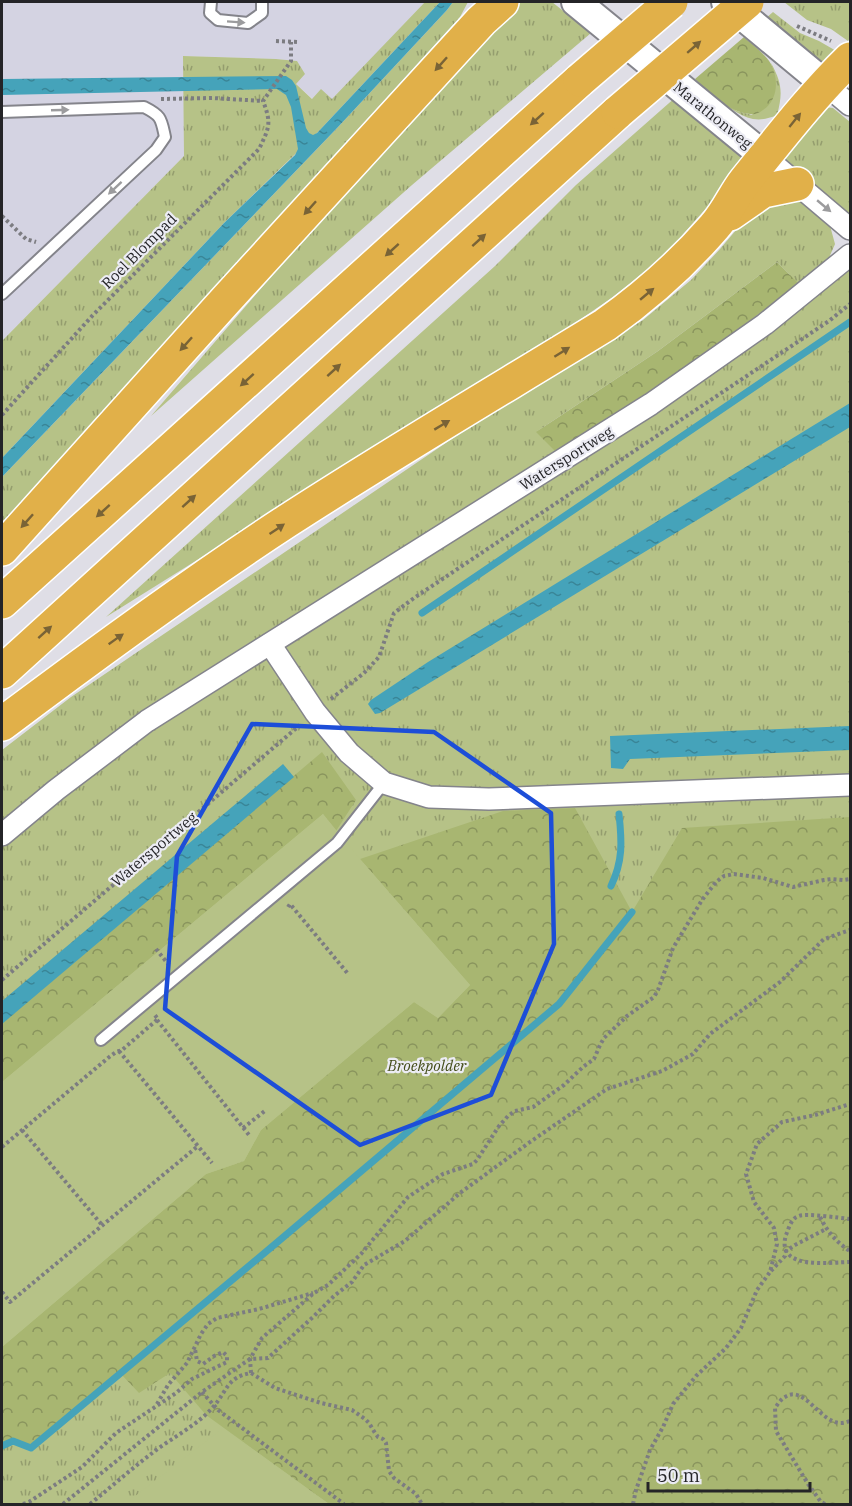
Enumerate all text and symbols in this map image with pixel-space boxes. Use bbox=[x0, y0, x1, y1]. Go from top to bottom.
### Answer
one-way arrow bbox=[227, 17, 246, 26]
one-way arrow bbox=[686, 40, 702, 53]
one-way arrow bbox=[435, 56, 448, 71]
street label: Marathonweg bbox=[670, 77, 756, 153]
one-way arrow bbox=[50, 105, 69, 115]
one-way arrow bbox=[530, 112, 545, 125]
one-way arrow bbox=[788, 113, 801, 128]
one-way arrow bbox=[107, 181, 122, 195]
one-way arrow bbox=[304, 200, 317, 215]
one-way arrow bbox=[816, 200, 832, 213]
street label: Roel Blompad bbox=[97, 209, 181, 293]
one-way arrow bbox=[471, 233, 486, 247]
one-way arrow bbox=[385, 243, 400, 256]
one-way arrow bbox=[639, 288, 654, 301]
one-way arrow bbox=[179, 337, 193, 351]
one-way arrow bbox=[554, 346, 570, 357]
one-way arrow bbox=[326, 364, 341, 377]
one-way arrow bbox=[240, 373, 255, 387]
one-way arrow bbox=[434, 419, 450, 430]
street label: Watersportweg bbox=[516, 422, 616, 494]
one-way arrow bbox=[181, 495, 196, 508]
one-way arrow bbox=[95, 504, 110, 518]
one-way arrow bbox=[20, 513, 34, 528]
one-way arrow bbox=[268, 523, 285, 534]
one-way arrow bbox=[37, 625, 52, 639]
one-way arrow bbox=[108, 633, 124, 645]
street label: Watersportweg bbox=[107, 807, 201, 891]
park label: Broekpolder bbox=[387, 1056, 467, 1075]
scale bar bbox=[648, 1455, 810, 1493]
text: 50 m bbox=[657, 1464, 700, 1487]

